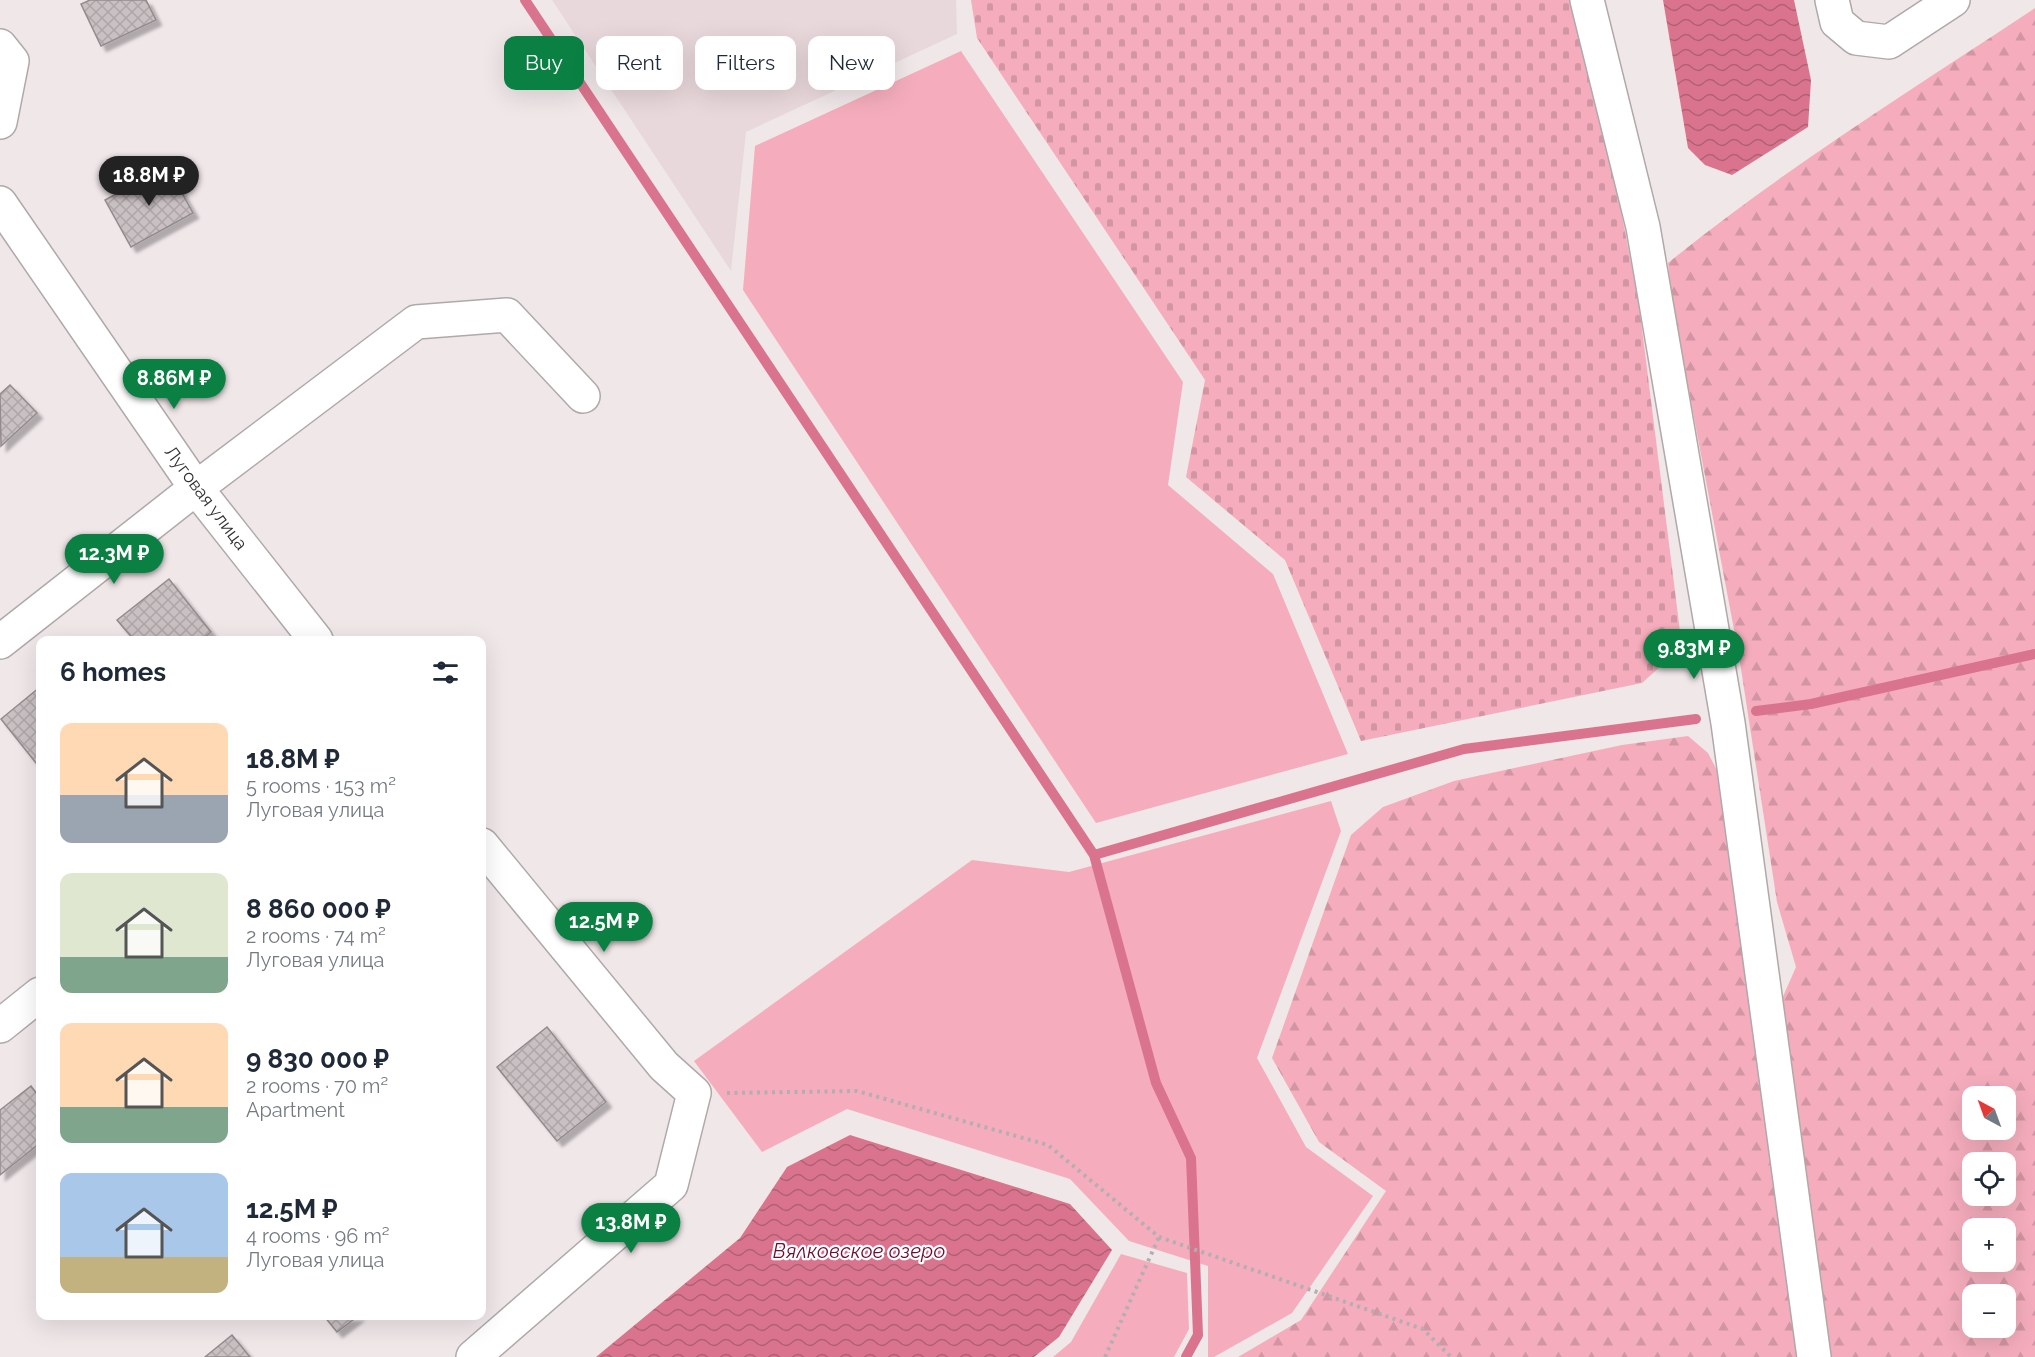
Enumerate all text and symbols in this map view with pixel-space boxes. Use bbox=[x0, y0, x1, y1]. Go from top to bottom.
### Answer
chip: Buy bbox=[504, 36, 584, 90]
chip: Rent bbox=[596, 36, 683, 90]
chip: Filters bbox=[695, 36, 796, 90]
chip: New bbox=[808, 36, 895, 90]
pin: 18.8M ₽ bbox=[94, 156, 204, 207]
text: 18.8M ₽ bbox=[113, 163, 185, 187]
pin: 8.86M ₽ bbox=[119, 359, 229, 410]
text: 8.86M ₽ bbox=[137, 366, 211, 390]
street label: Луговая улица bbox=[161, 442, 252, 554]
pin: 12.3M ₽ bbox=[59, 534, 169, 585]
text: 12.3M ₽ bbox=[79, 541, 149, 565]
pin: 9.83M ₽ bbox=[1639, 629, 1749, 680]
text: 9.83M ₽ bbox=[1657, 636, 1731, 660]
icon: filters bbox=[429, 656, 462, 689]
text: 6 homes bbox=[60, 657, 166, 687]
text: 18.8M ₽ bbox=[246, 744, 340, 774]
icon: home bbox=[108, 747, 180, 819]
text: 5 rooms · 153 m² bbox=[246, 774, 396, 798]
text: Луговая улица bbox=[246, 798, 384, 822]
text: 8 860 000 ₽ bbox=[246, 894, 391, 924]
icon: home bbox=[108, 897, 180, 969]
pin: 12.5M ₽ bbox=[549, 902, 659, 953]
text: 12.5M ₽ bbox=[569, 909, 639, 933]
text: 2 rooms · 74 m² bbox=[246, 924, 386, 948]
text: Луговая улица bbox=[246, 948, 384, 972]
text: 9 830 000 ₽ bbox=[246, 1044, 389, 1074]
icon: home bbox=[108, 1047, 180, 1119]
text: 2 rooms · 70 m² bbox=[246, 1074, 388, 1098]
north arrow bbox=[1962, 1086, 2016, 1140]
map controls bbox=[1962, 1086, 2016, 1338]
text: Apartment bbox=[246, 1098, 345, 1122]
button: locate bbox=[1962, 1152, 2016, 1206]
text: 12.5M ₽ bbox=[246, 1194, 338, 1224]
icon: home bbox=[108, 1197, 180, 1269]
pin: 13.8M ₽ bbox=[576, 1203, 686, 1254]
text: 13.8M ₽ bbox=[595, 1210, 667, 1234]
button: + bbox=[1962, 1218, 2016, 1272]
text: 4 rooms · 96 m² bbox=[246, 1224, 390, 1248]
water label: Вялковское озеро bbox=[773, 1239, 945, 1263]
text: Луговая улица bbox=[246, 1248, 384, 1272]
button: − bbox=[1962, 1284, 2016, 1338]

